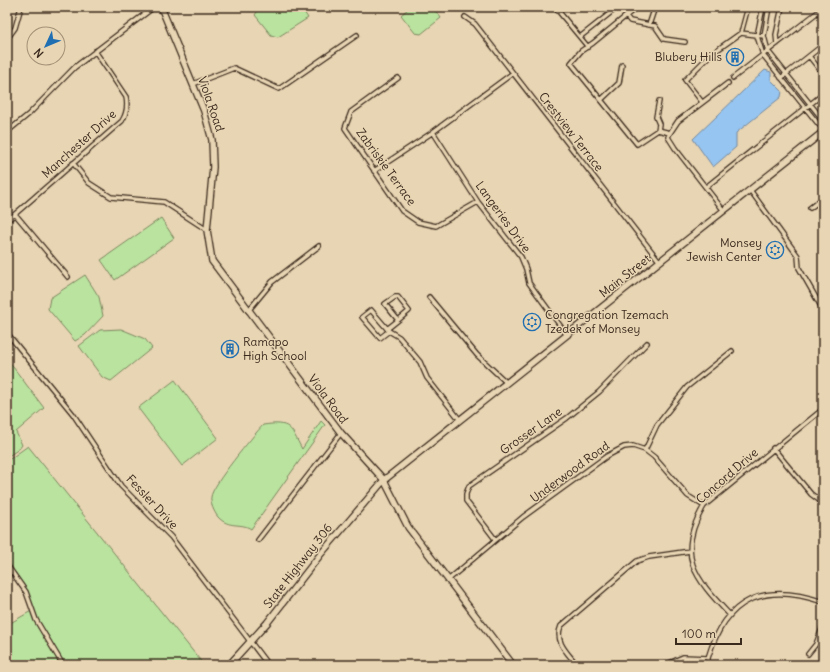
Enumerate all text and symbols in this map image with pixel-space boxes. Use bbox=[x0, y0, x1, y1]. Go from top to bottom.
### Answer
north arrow bbox=[26, 26, 66, 66]
text: N bbox=[31, 45, 46, 61]
building icon: Blubery Hills bbox=[725, 47, 745, 67]
place label: Blubery Hills bbox=[655, 49, 722, 64]
street label: Viola Road bbox=[195, 74, 228, 133]
street label: Crestview Terrace bbox=[536, 89, 607, 174]
street label: Manchester Drive bbox=[38, 106, 119, 181]
street label: Zabriskie Terrace bbox=[353, 125, 420, 208]
street label: Langeries Drive bbox=[473, 178, 534, 255]
place label: Monsey Jewish Center bbox=[686, 235, 762, 264]
synagogue icon: Monsey Jewish Center bbox=[765, 240, 785, 260]
street label: Main Street bbox=[596, 251, 653, 300]
place label: Congregation Tzemach Tzedek of Monsey bbox=[545, 307, 669, 336]
synagogue icon: Congregation Tzemach Tzedek of Monsey bbox=[522, 312, 542, 332]
place label: Ramapo High School bbox=[243, 334, 307, 363]
building icon: Ramapo High School bbox=[220, 339, 240, 359]
street label: Viola Road bbox=[305, 371, 352, 426]
street label: Grosser Lane bbox=[497, 404, 565, 457]
street label: Underwood Road bbox=[527, 438, 612, 505]
street label: Concord Drive bbox=[693, 445, 761, 507]
street label: Fessler Drive bbox=[123, 471, 181, 532]
street label: State Highway 306 bbox=[260, 520, 335, 611]
scale bar bbox=[676, 620, 741, 646]
text: 100 m bbox=[682, 626, 716, 641]

